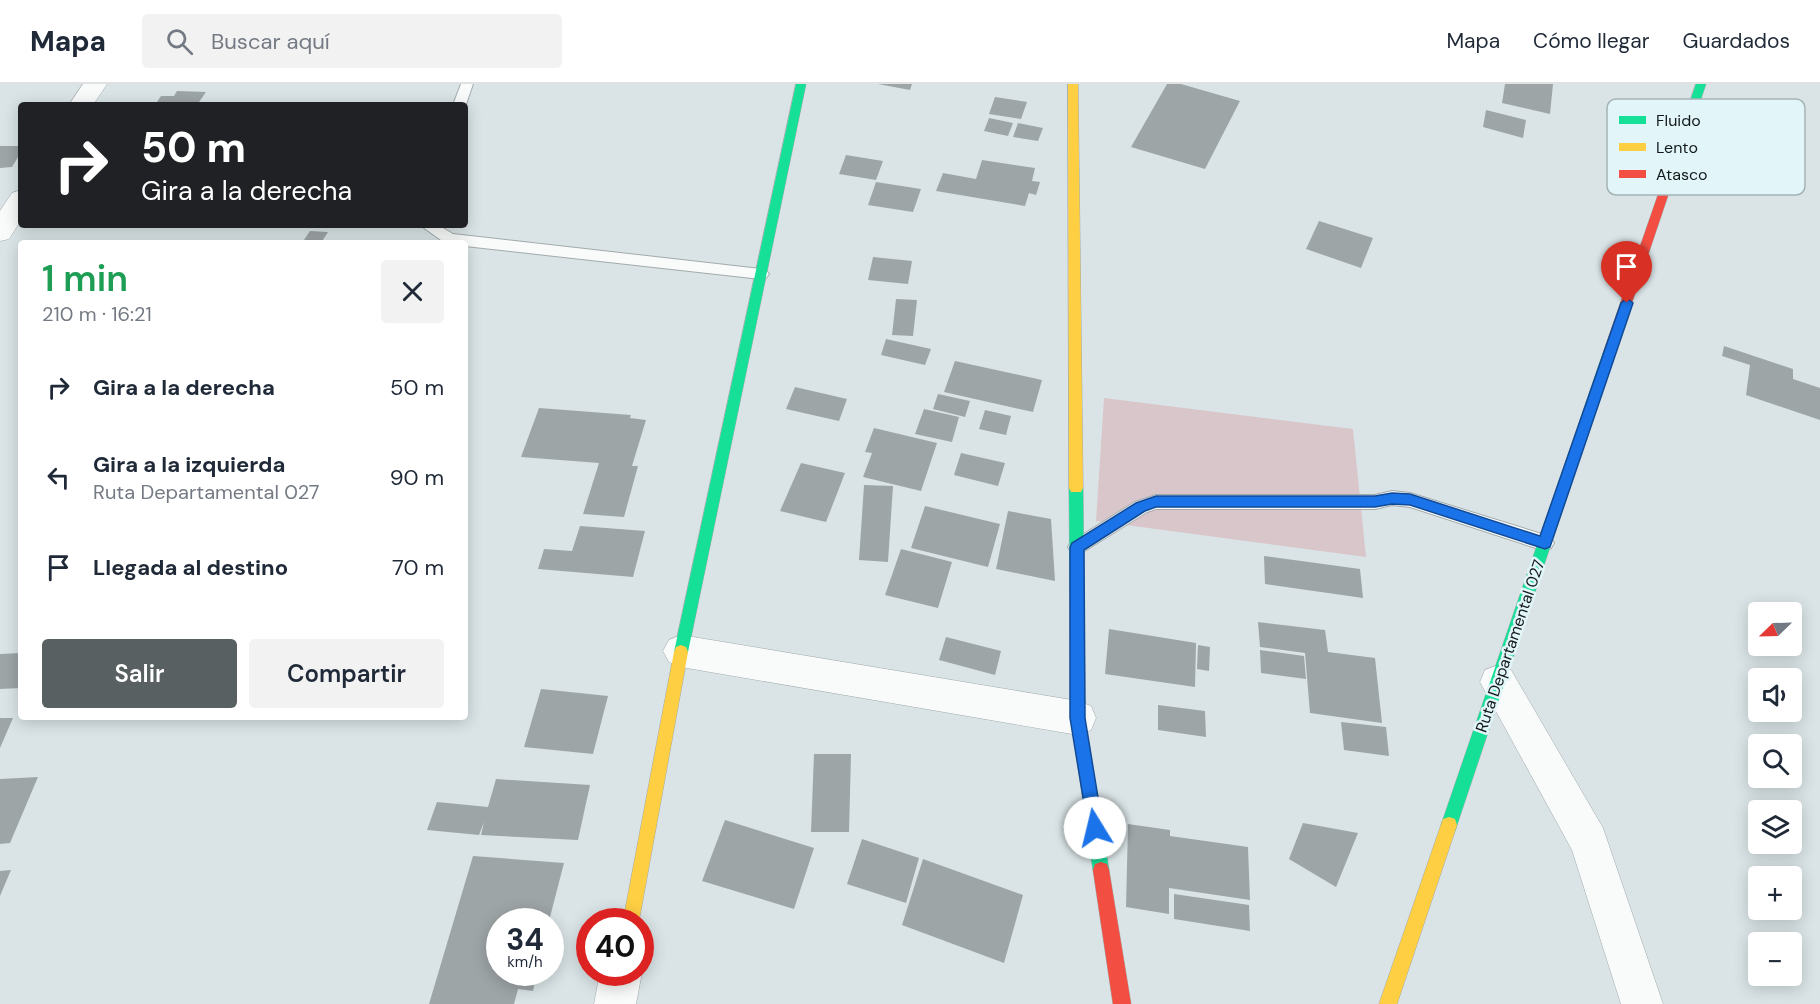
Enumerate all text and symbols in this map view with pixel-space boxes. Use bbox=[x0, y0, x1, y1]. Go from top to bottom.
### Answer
search box bbox=[142, 14, 562, 68]
text: Mapa bbox=[30, 23, 106, 60]
icon: search bbox=[163, 25, 196, 58]
text: Buscar aquí bbox=[211, 27, 330, 56]
text: Mapa bbox=[1446, 27, 1500, 55]
text: Cómo llegar bbox=[1533, 27, 1650, 55]
text: Guardados bbox=[1683, 27, 1790, 55]
legend bbox=[1607, 99, 1805, 195]
text: Fluido bbox=[1656, 110, 1701, 131]
text: 50 m bbox=[141, 120, 246, 175]
icon: right bbox=[42, 126, 120, 204]
text: Lento bbox=[1656, 137, 1698, 158]
text: Atasco bbox=[1656, 164, 1708, 185]
text: Gira a la derecha bbox=[141, 173, 352, 208]
pin bbox=[1601, 241, 1652, 303]
icon: arrive bbox=[1610, 250, 1643, 283]
text: 1 min bbox=[42, 255, 128, 302]
button: close bbox=[381, 260, 444, 323]
text: 210 m · 16:21 bbox=[42, 301, 152, 327]
icon: right bbox=[42, 371, 75, 404]
text: Gira a la derecha bbox=[93, 373, 275, 402]
text: 50 m bbox=[390, 373, 444, 402]
text: Gira a la izquierda bbox=[93, 450, 285, 479]
icon: left bbox=[42, 461, 75, 494]
text: 90 m bbox=[390, 463, 444, 492]
text: Ruta Departamental 027 bbox=[93, 479, 320, 505]
icon: arrive bbox=[42, 551, 75, 584]
text: Llegada al destino bbox=[93, 553, 288, 582]
text: 70 m bbox=[392, 553, 444, 582]
street label: Ruta Departamental 027 bbox=[1471, 557, 1549, 735]
north arrow bbox=[1748, 602, 1802, 656]
map controls bbox=[1748, 602, 1802, 986]
button: Salir bbox=[42, 639, 237, 708]
button: Compartir bbox=[249, 639, 444, 708]
button: sound bbox=[1748, 668, 1802, 722]
button: search bbox=[1748, 734, 1802, 788]
position arrow bbox=[1063, 796, 1127, 860]
button: layers bbox=[1748, 800, 1802, 854]
button: + bbox=[1748, 866, 1802, 920]
speed limit sign: 40 bbox=[576, 908, 654, 986]
text: 34 bbox=[506, 920, 544, 959]
button: − bbox=[1748, 932, 1802, 986]
text: km/h bbox=[507, 952, 543, 972]

